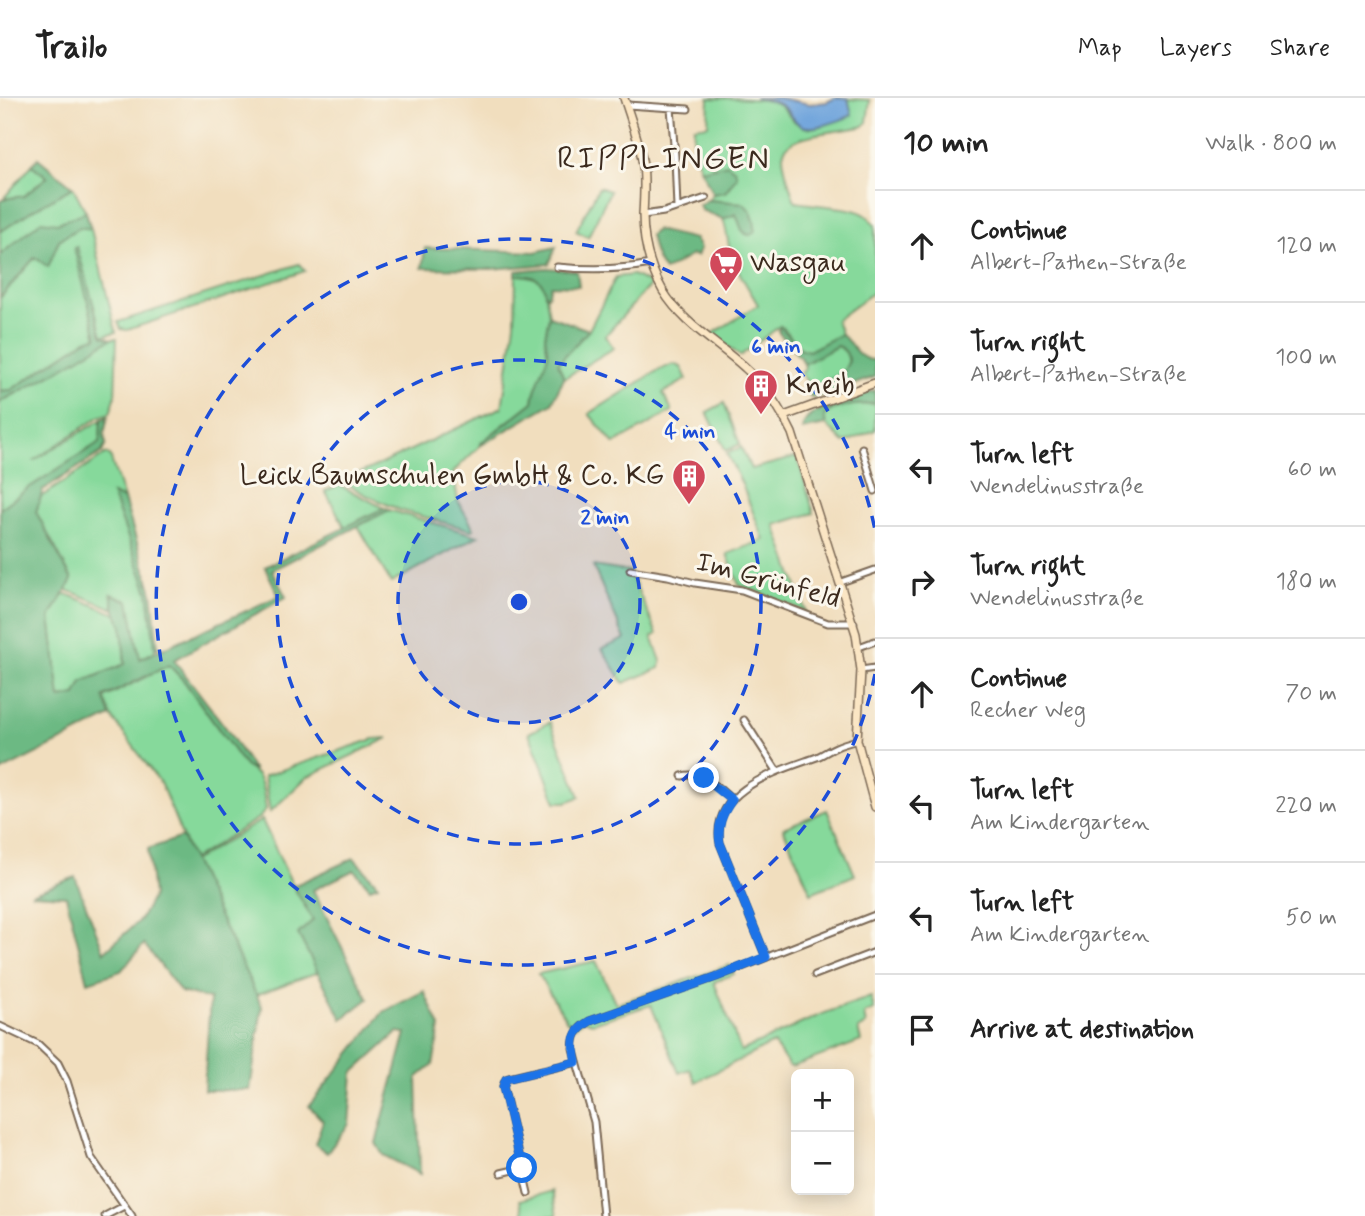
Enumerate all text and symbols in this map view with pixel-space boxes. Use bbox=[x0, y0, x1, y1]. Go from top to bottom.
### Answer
text: Trailo bbox=[35, 26, 107, 70]
text: Map bbox=[1078, 33, 1122, 64]
text: Layers bbox=[1160, 33, 1232, 64]
text: Share bbox=[1270, 33, 1330, 64]
text: 10 min bbox=[903, 124, 989, 163]
text: Walk · 800 m bbox=[1205, 129, 1337, 159]
district label: RIPPLINGEN bbox=[557, 138, 771, 180]
text: Continue bbox=[970, 214, 1067, 248]
icon: ahead bbox=[903, 227, 941, 265]
text: 120 m bbox=[1276, 231, 1337, 261]
supermarket icon: Wasgau bbox=[707, 244, 745, 293]
place label: Wasgau bbox=[750, 245, 846, 284]
text: Albert-Pathen-Straße bbox=[970, 248, 1187, 278]
text: Turn right bbox=[970, 326, 1086, 360]
text: 6 min bbox=[751, 333, 801, 361]
icon: right bbox=[903, 339, 941, 377]
text: 100 m bbox=[1275, 343, 1337, 373]
text: Albert-Pathen-Straße bbox=[970, 360, 1187, 390]
building icon: Kneib bbox=[742, 367, 780, 416]
place label: Kneib bbox=[786, 368, 855, 405]
text: 4 min bbox=[664, 418, 716, 446]
text: Turn left bbox=[970, 438, 1074, 472]
icon: left bbox=[903, 451, 941, 489]
text: 60 m bbox=[1288, 455, 1337, 485]
building icon: Leick Baumschulen GmbH & Co. KG bbox=[670, 457, 708, 506]
place label: Leick Baumschulen GmbH & Co. KG bbox=[240, 458, 664, 495]
text: Wendelinusstraße bbox=[970, 472, 1144, 502]
text: 2 min bbox=[580, 504, 630, 532]
street label: Im Grünfeld bbox=[692, 544, 844, 618]
text: Turn right bbox=[970, 550, 1086, 584]
icon: right bbox=[903, 563, 941, 601]
text: 180 m bbox=[1276, 567, 1337, 597]
text: Wendelinusstraße bbox=[970, 584, 1144, 614]
centre of rings bbox=[507, 590, 531, 614]
text: Continue bbox=[970, 662, 1067, 696]
icon: ahead bbox=[903, 675, 941, 713]
text: 70 m bbox=[1285, 679, 1337, 709]
text: Recher Weg bbox=[970, 696, 1086, 726]
route end bbox=[688, 762, 719, 793]
text: Turn left bbox=[970, 774, 1074, 808]
icon: left bbox=[903, 787, 941, 825]
text: 220 m bbox=[1275, 791, 1337, 821]
text: Am Kindergarten bbox=[970, 808, 1150, 838]
text: Turn left bbox=[970, 886, 1074, 920]
icon: left bbox=[903, 899, 941, 937]
text: 50 m bbox=[1286, 903, 1337, 933]
text: Am Kindergarten bbox=[970, 920, 1150, 950]
icon: arrive bbox=[903, 1011, 941, 1049]
text: Arrive at destination bbox=[970, 1013, 1194, 1047]
map controls bbox=[791, 1069, 854, 1195]
button: + bbox=[791, 1069, 854, 1132]
button: − bbox=[791, 1132, 854, 1195]
route start bbox=[506, 1152, 537, 1183]

